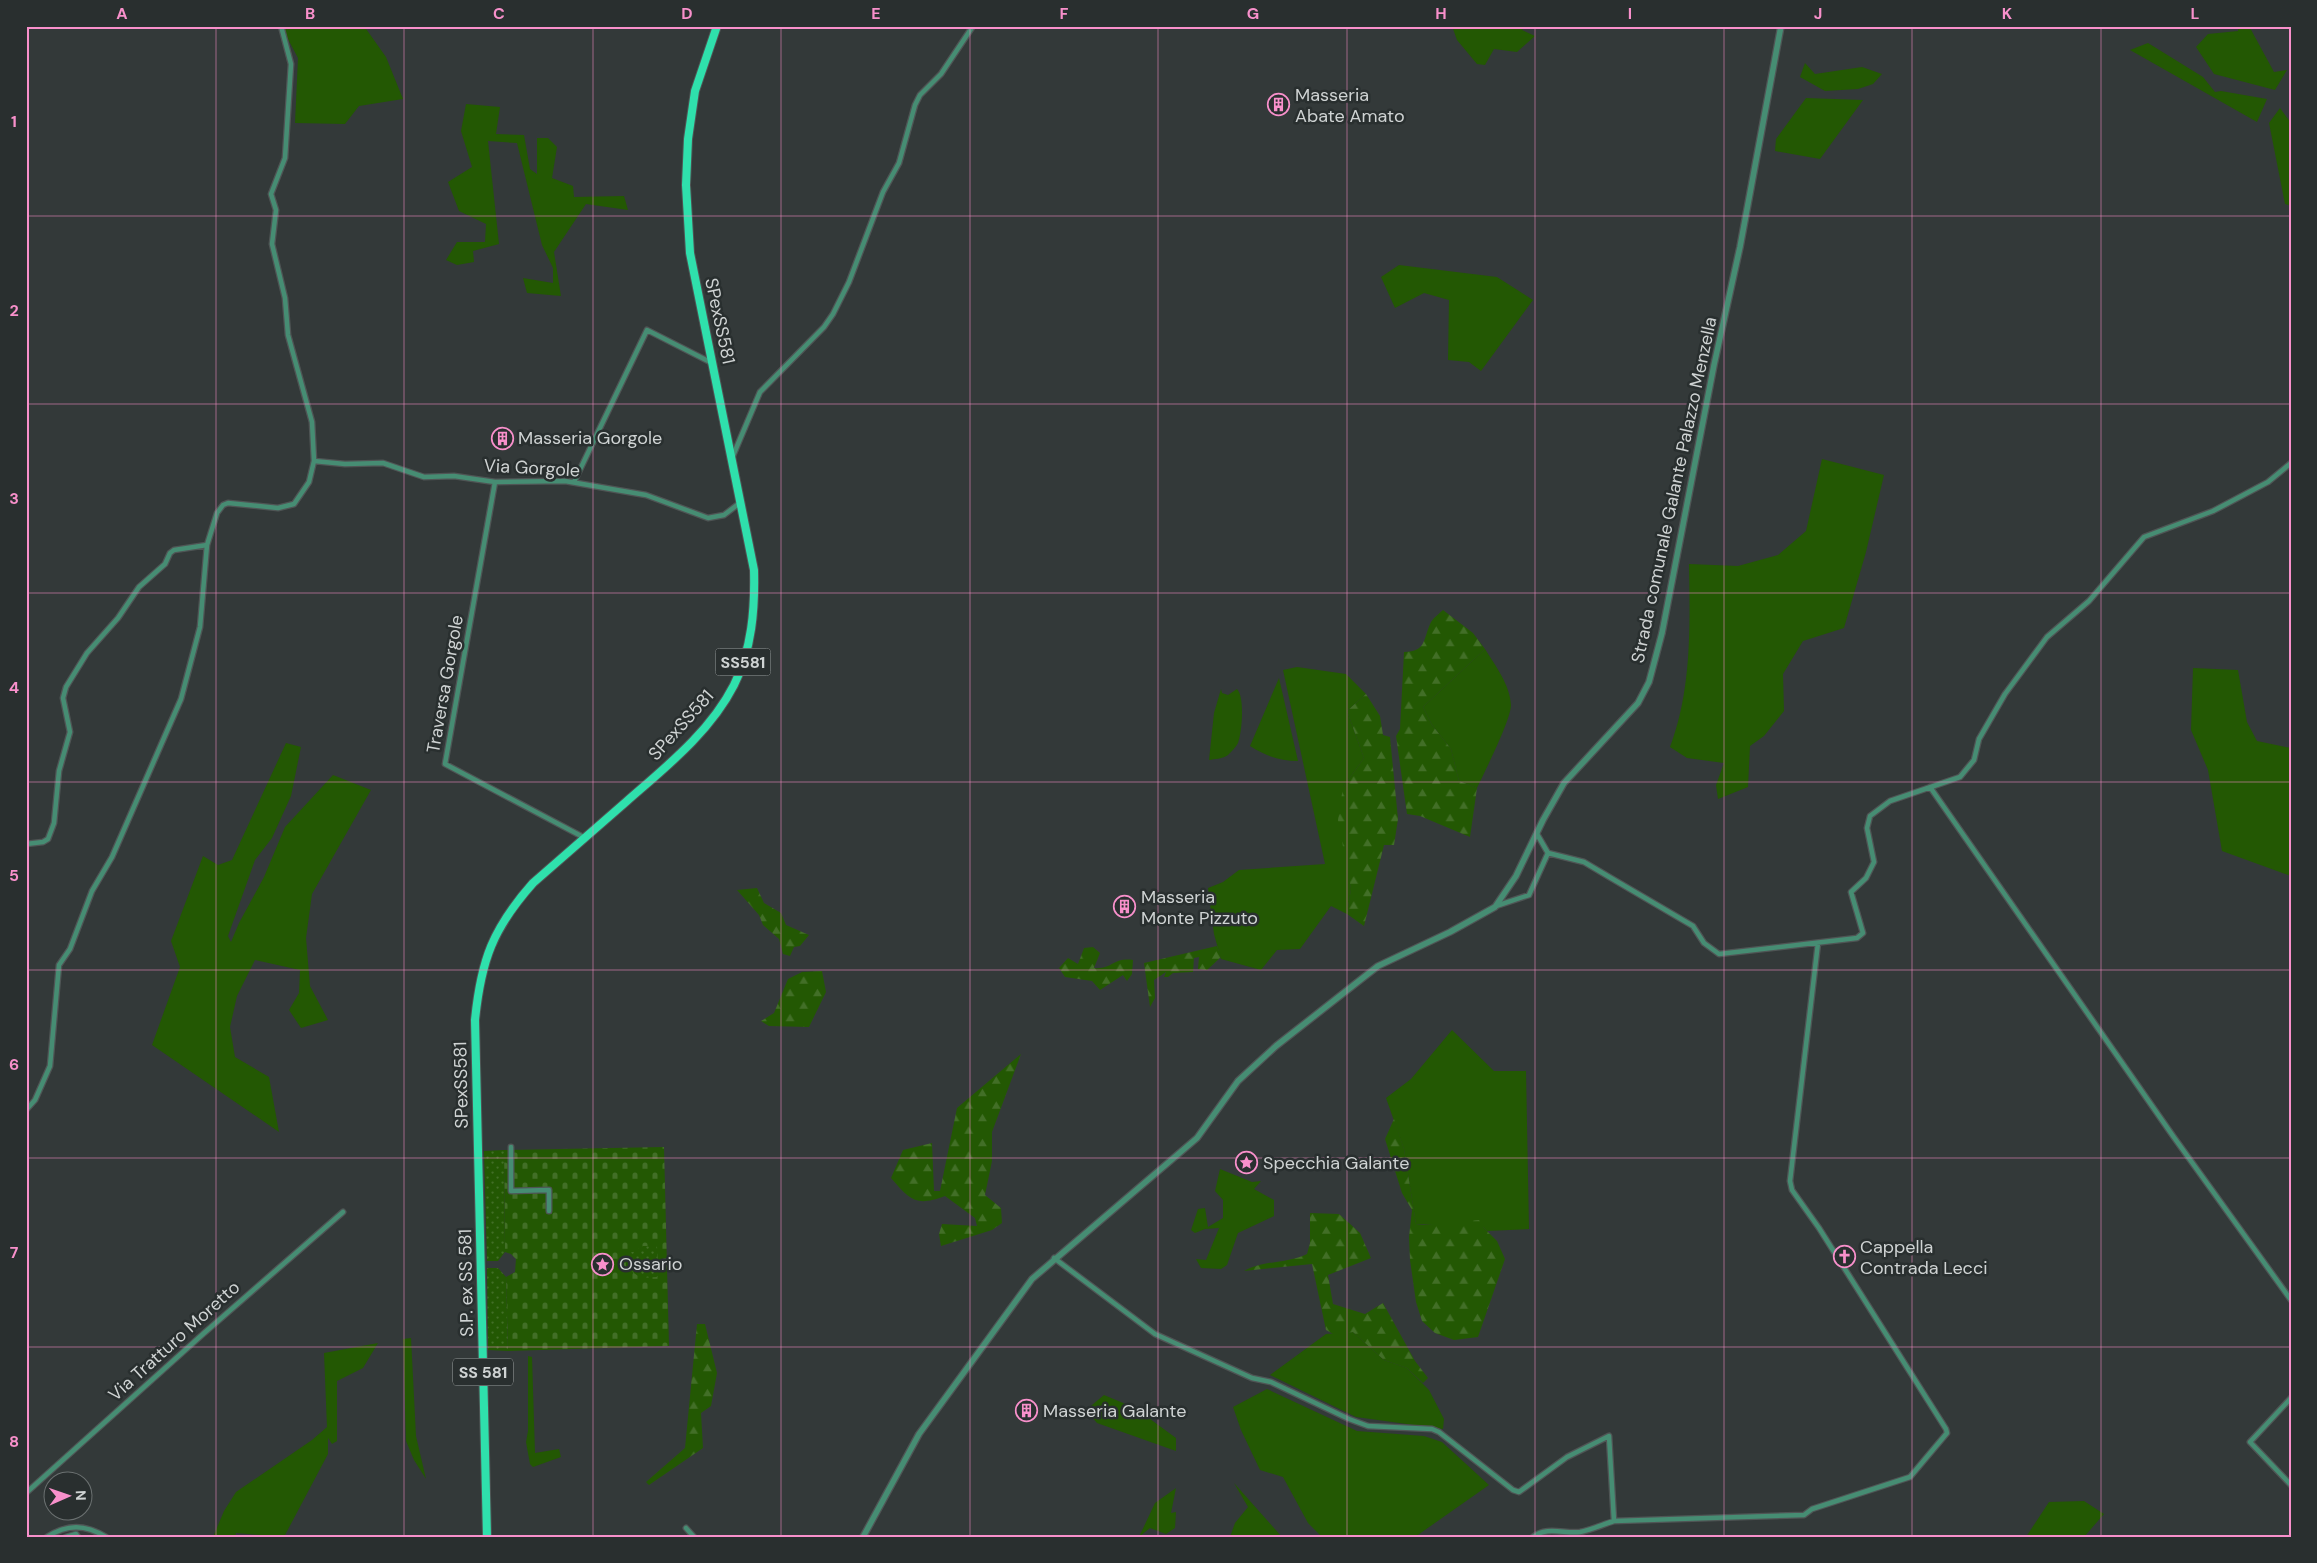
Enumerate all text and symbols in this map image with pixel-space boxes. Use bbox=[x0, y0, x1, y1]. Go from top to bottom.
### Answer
text: A bbox=[116, 3, 128, 24]
text: B bbox=[305, 3, 315, 24]
text: C bbox=[493, 3, 505, 24]
text: D bbox=[681, 3, 693, 24]
text: E bbox=[871, 3, 881, 24]
text: F bbox=[1060, 3, 1069, 24]
text: G bbox=[1247, 3, 1259, 24]
text: H bbox=[1435, 3, 1447, 24]
text: I bbox=[1628, 3, 1632, 24]
text: J bbox=[1814, 3, 1822, 24]
text: K bbox=[2002, 3, 2013, 24]
text: L bbox=[2191, 3, 2200, 24]
place label: Masseria Abate Amato bbox=[1295, 83, 1405, 128]
building icon: Masseria Abate Amato bbox=[1267, 93, 1291, 117]
text: 1 bbox=[11, 111, 17, 132]
street label: SPexSS581 bbox=[699, 276, 741, 366]
text: 2 bbox=[9, 300, 19, 321]
street label: Strada comunale Galante Palazzo Menzella bbox=[1626, 315, 1722, 665]
building icon: Masseria Gorgole bbox=[490, 426, 514, 450]
place label: Masseria Gorgole bbox=[518, 426, 662, 450]
street label: Via Gorgole bbox=[483, 453, 581, 483]
text: 3 bbox=[9, 488, 19, 509]
street label: Traversa Gorgole bbox=[421, 613, 469, 755]
road number: SS581 bbox=[716, 649, 770, 676]
text: 4 bbox=[9, 677, 19, 698]
street label: SPexSS581 bbox=[643, 685, 719, 765]
text: 5 bbox=[9, 865, 19, 886]
place label: Masseria Monte Pizzuto bbox=[1141, 885, 1258, 930]
building icon: Masseria Monte Pizzuto bbox=[1113, 895, 1137, 919]
street label: SPexSS581 bbox=[448, 1041, 474, 1129]
text: 6 bbox=[9, 1054, 19, 1075]
place icon: Specchia Galante bbox=[1235, 1151, 1259, 1175]
place label: Specchia Galante bbox=[1263, 1151, 1409, 1175]
street label: S.P. ex SS 581 bbox=[453, 1229, 479, 1337]
place label: Cappella Contrada Lecci bbox=[1860, 1235, 1988, 1280]
text: 7 bbox=[10, 1242, 19, 1263]
church icon: Cappella Contrada Lecci bbox=[1832, 1245, 1856, 1269]
place icon: Ossario bbox=[591, 1252, 615, 1276]
place label: Ossario bbox=[619, 1252, 682, 1276]
street label: Via Tratturo Moretto bbox=[103, 1276, 245, 1406]
road number: SS 581 bbox=[453, 1358, 513, 1385]
building icon: Masseria Galante bbox=[1015, 1399, 1039, 1423]
place label: Masseria Galante bbox=[1043, 1399, 1186, 1423]
text: 8 bbox=[9, 1431, 19, 1452]
north arrow bbox=[42, 1470, 92, 1520]
text: N bbox=[72, 1490, 90, 1501]

